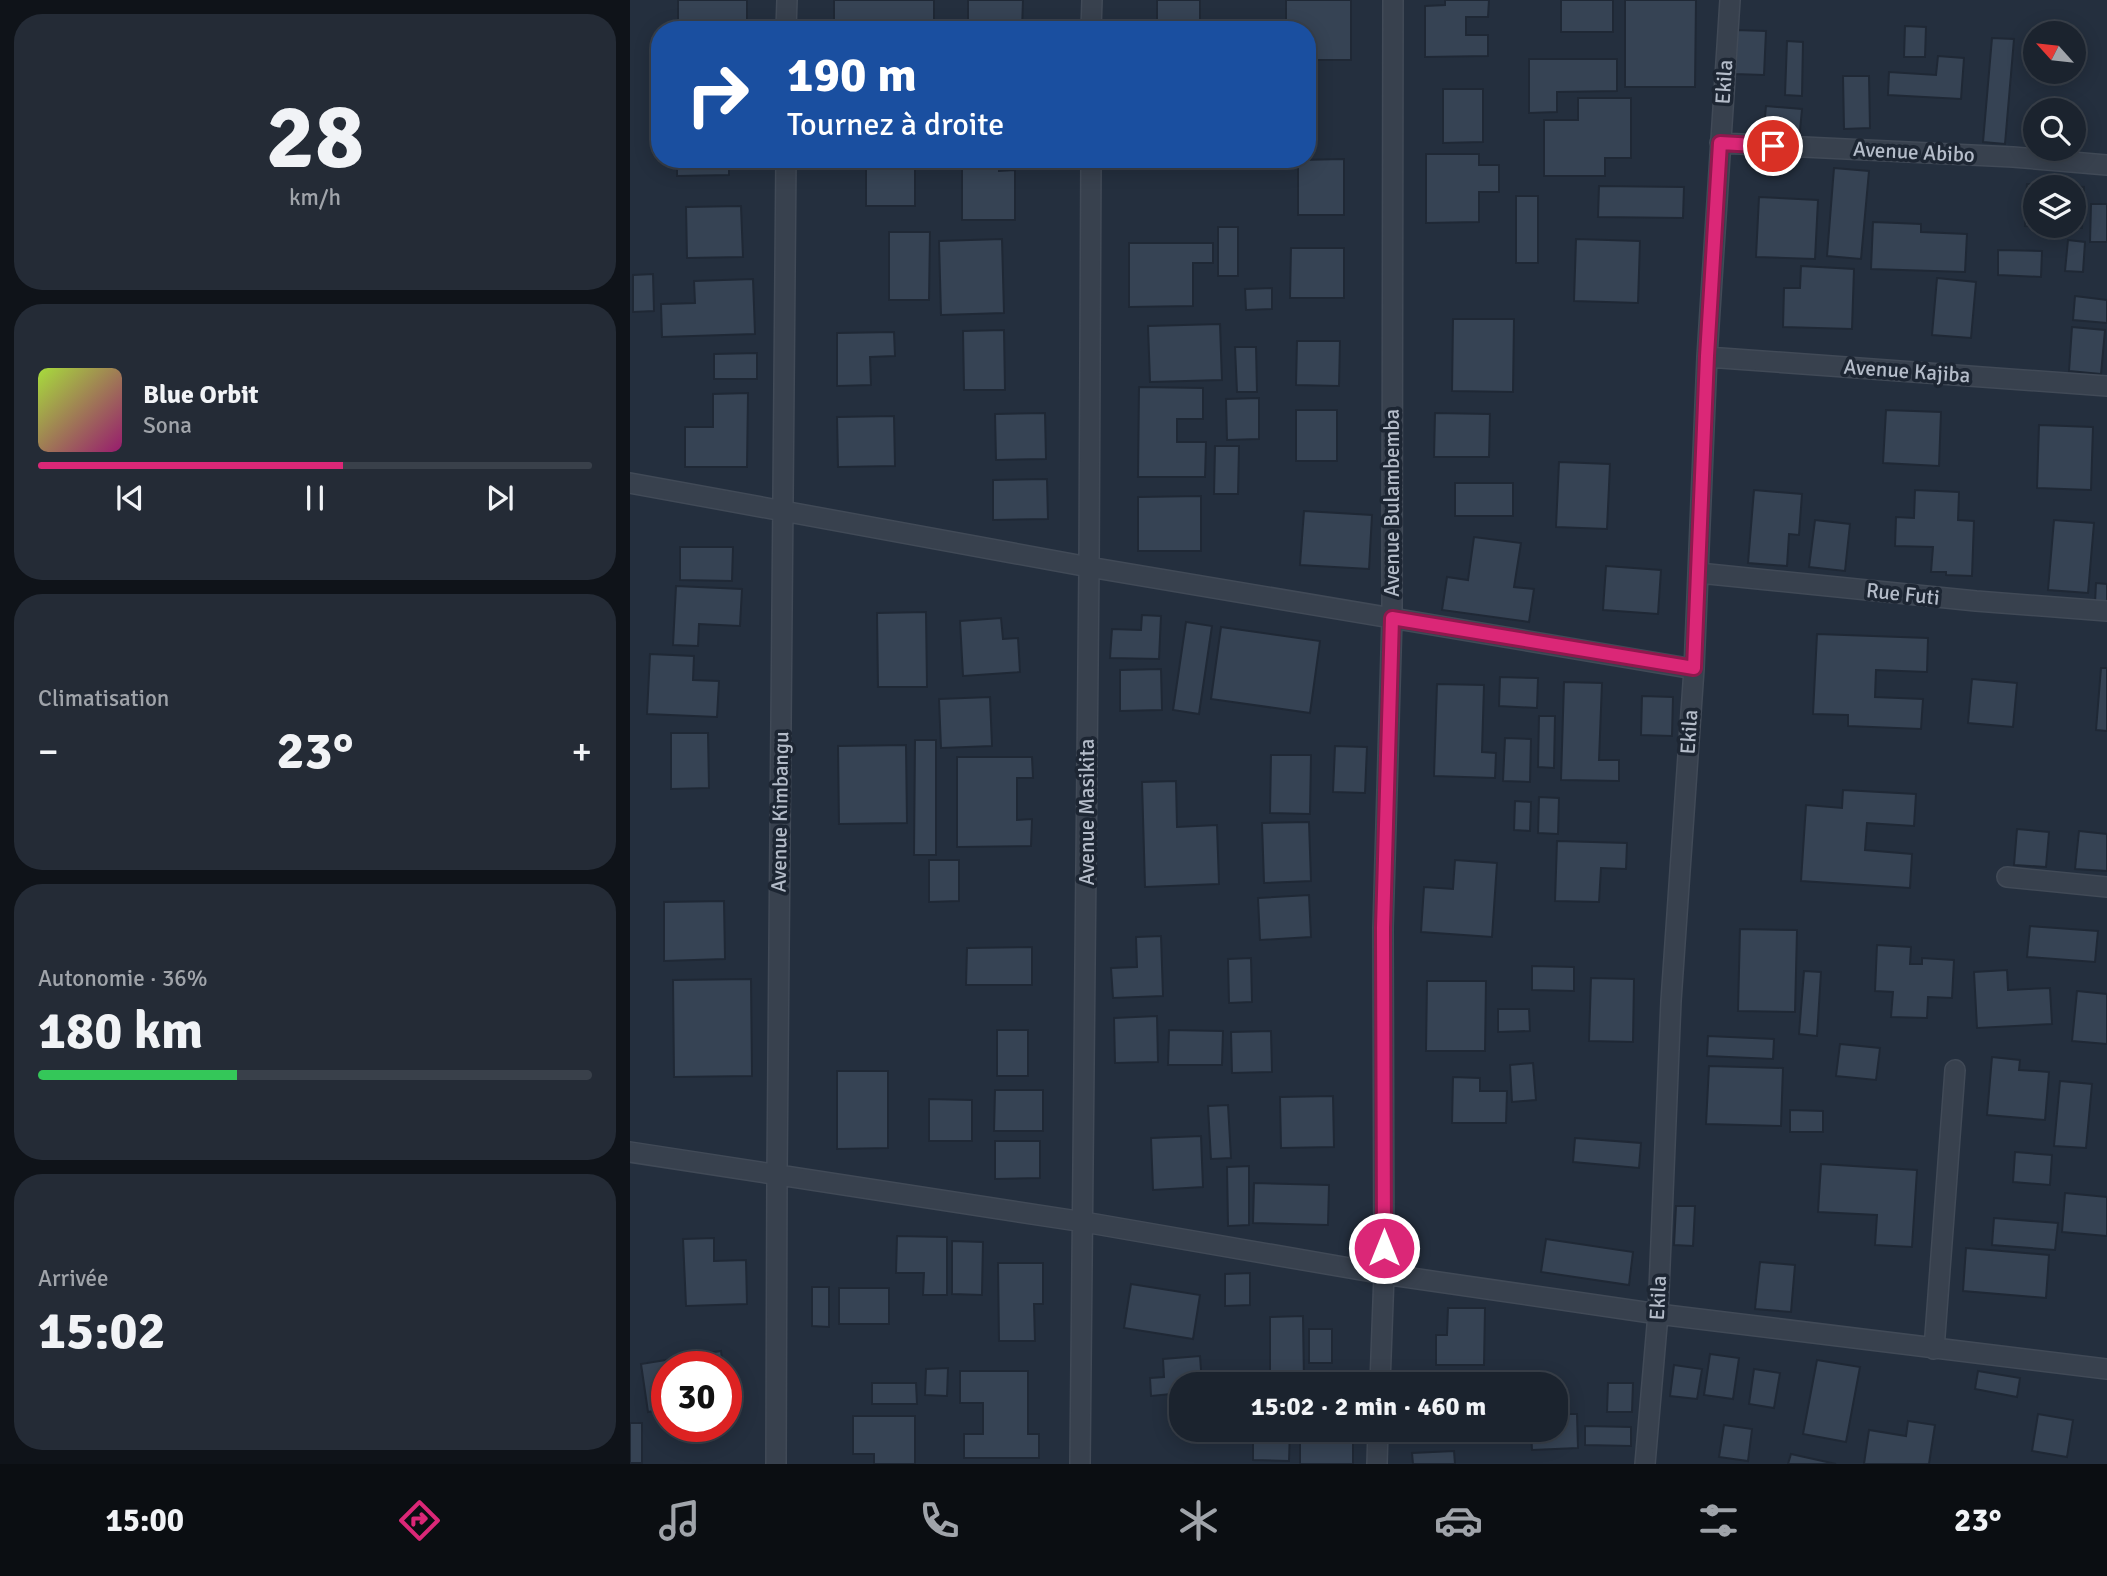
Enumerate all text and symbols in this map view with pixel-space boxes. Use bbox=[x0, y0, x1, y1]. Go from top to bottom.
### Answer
north arrow bbox=[2023, 21, 2086, 84]
map controls bbox=[2023, 21, 2086, 238]
text: 190 m bbox=[787, 45, 917, 105]
icon: right bbox=[672, 49, 763, 140]
street label: Ekila bbox=[1709, 59, 1739, 105]
text: 28 bbox=[266, 81, 364, 194]
button: search bbox=[2023, 98, 2086, 161]
text: Tournez à droite bbox=[787, 105, 1004, 144]
pin bbox=[1743, 116, 1803, 176]
icon: arrive bbox=[1754, 127, 1792, 165]
street label: Avenue Abibo bbox=[1852, 136, 1976, 168]
button: layers bbox=[2023, 175, 2086, 238]
text: km/h bbox=[289, 183, 341, 212]
street label: Avenue Kajiba bbox=[1843, 354, 1971, 388]
text: Blue Orbit bbox=[143, 379, 259, 411]
street label: Avenue Bulambemba bbox=[1379, 409, 1405, 597]
text: Sona bbox=[143, 411, 192, 440]
icon: previous bbox=[111, 479, 149, 517]
icon: pause bbox=[296, 479, 334, 517]
icon: next bbox=[481, 479, 519, 517]
street label: Rue Futi bbox=[1865, 577, 1941, 611]
text: Climatisation bbox=[38, 684, 169, 713]
street label: Ekila bbox=[1674, 709, 1704, 755]
text: 23° bbox=[277, 719, 353, 783]
text: − bbox=[38, 728, 59, 775]
text: + bbox=[571, 728, 592, 775]
street label: Avenue Kimbangu bbox=[766, 731, 794, 893]
street label: Avenue Masikita bbox=[1074, 739, 1100, 885]
text: Autonomie · 36% bbox=[38, 964, 208, 993]
text: 180 km bbox=[38, 999, 203, 1063]
position arrow bbox=[1347, 1211, 1421, 1285]
text: Arrivée bbox=[38, 1264, 109, 1293]
street label: Ekila bbox=[1644, 1275, 1672, 1321]
text: 15:02 bbox=[38, 1299, 166, 1363]
speed limit sign: 30 bbox=[651, 1351, 742, 1442]
text: 15:02 · 2 min · 460 m bbox=[1251, 1391, 1486, 1423]
icon: directions bbox=[395, 1496, 444, 1545]
icon: music bbox=[655, 1496, 704, 1545]
icon: phone bbox=[915, 1496, 964, 1545]
icon: climate bbox=[1174, 1496, 1223, 1545]
icon: car bbox=[1434, 1496, 1483, 1545]
icon: filters bbox=[1694, 1496, 1743, 1545]
text: 15:00 bbox=[105, 1501, 184, 1540]
text: 23° bbox=[1954, 1501, 2001, 1540]

